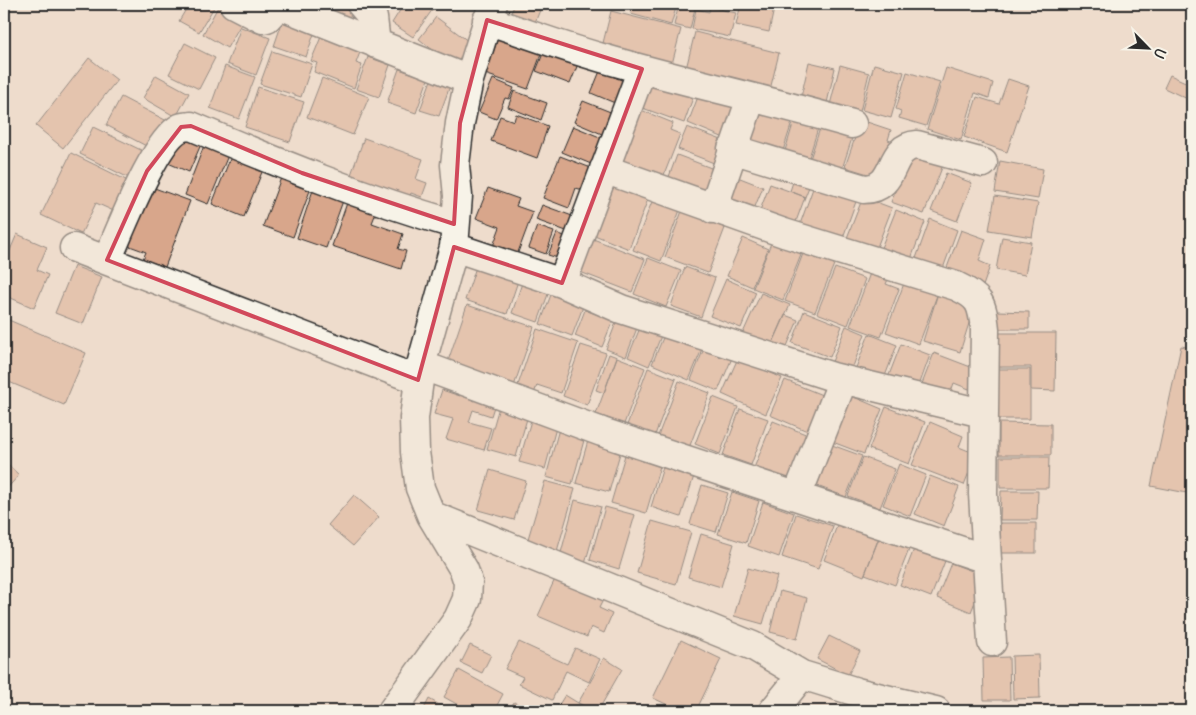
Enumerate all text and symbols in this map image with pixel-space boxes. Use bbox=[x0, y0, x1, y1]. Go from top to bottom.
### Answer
north arrow bbox=[1124, 22, 1174, 72]
text: U bbox=[1150, 45, 1170, 61]

